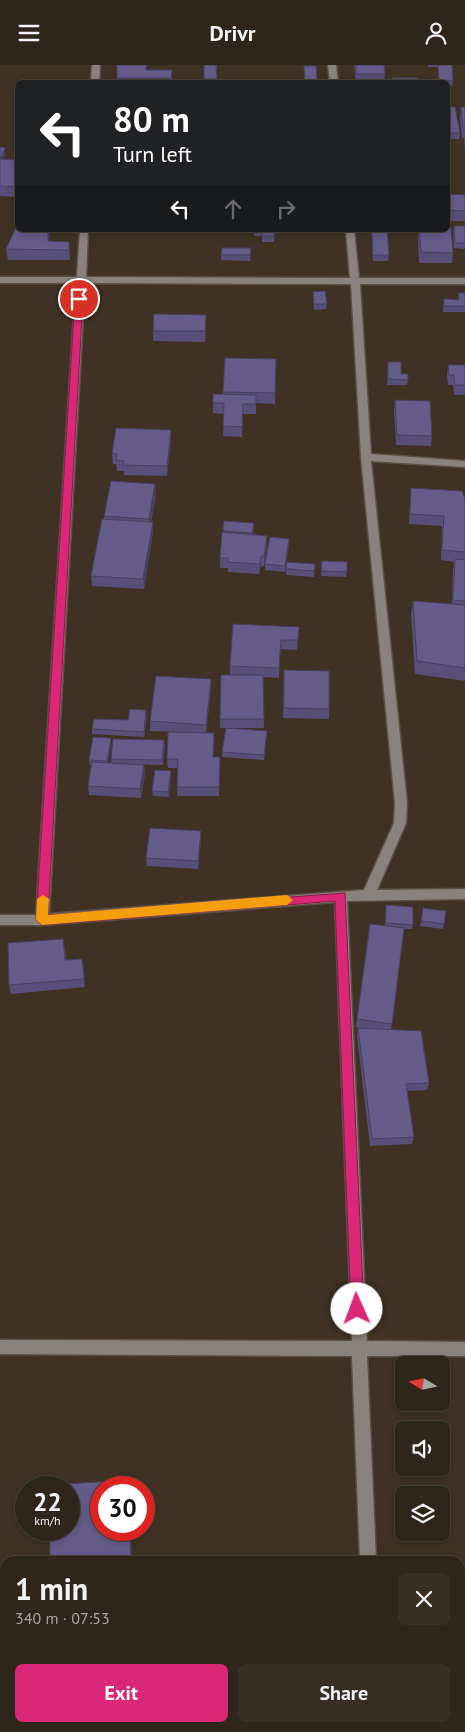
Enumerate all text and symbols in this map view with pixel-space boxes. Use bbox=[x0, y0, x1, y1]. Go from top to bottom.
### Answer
icon: menu bbox=[15, 19, 43, 47]
text: Drivr bbox=[209, 19, 256, 47]
icon: person bbox=[422, 19, 450, 47]
text: 80 m bbox=[113, 96, 190, 142]
icon: left bbox=[30, 100, 95, 165]
text: Turn left bbox=[113, 140, 192, 168]
icon: left bbox=[166, 195, 194, 223]
icon: ahead bbox=[219, 195, 247, 223]
icon: right bbox=[272, 195, 300, 223]
pin bbox=[58, 278, 100, 320]
icon: arrive bbox=[65, 285, 93, 313]
position arrow bbox=[330, 1282, 382, 1334]
north arrow bbox=[395, 1356, 450, 1411]
map controls bbox=[395, 1356, 450, 1541]
button: sound bbox=[395, 1421, 450, 1476]
speed limit sign: 30 bbox=[90, 1476, 155, 1541]
text: 22 bbox=[33, 1486, 62, 1518]
button: layers bbox=[395, 1486, 450, 1541]
text: km/h bbox=[34, 1513, 61, 1528]
text: 1 min bbox=[15, 1569, 88, 1608]
button: close bbox=[398, 1573, 450, 1625]
text: 340 m · 07:53 bbox=[15, 1608, 110, 1628]
button: Exit bbox=[15, 1664, 228, 1722]
button: Share bbox=[238, 1664, 450, 1722]

